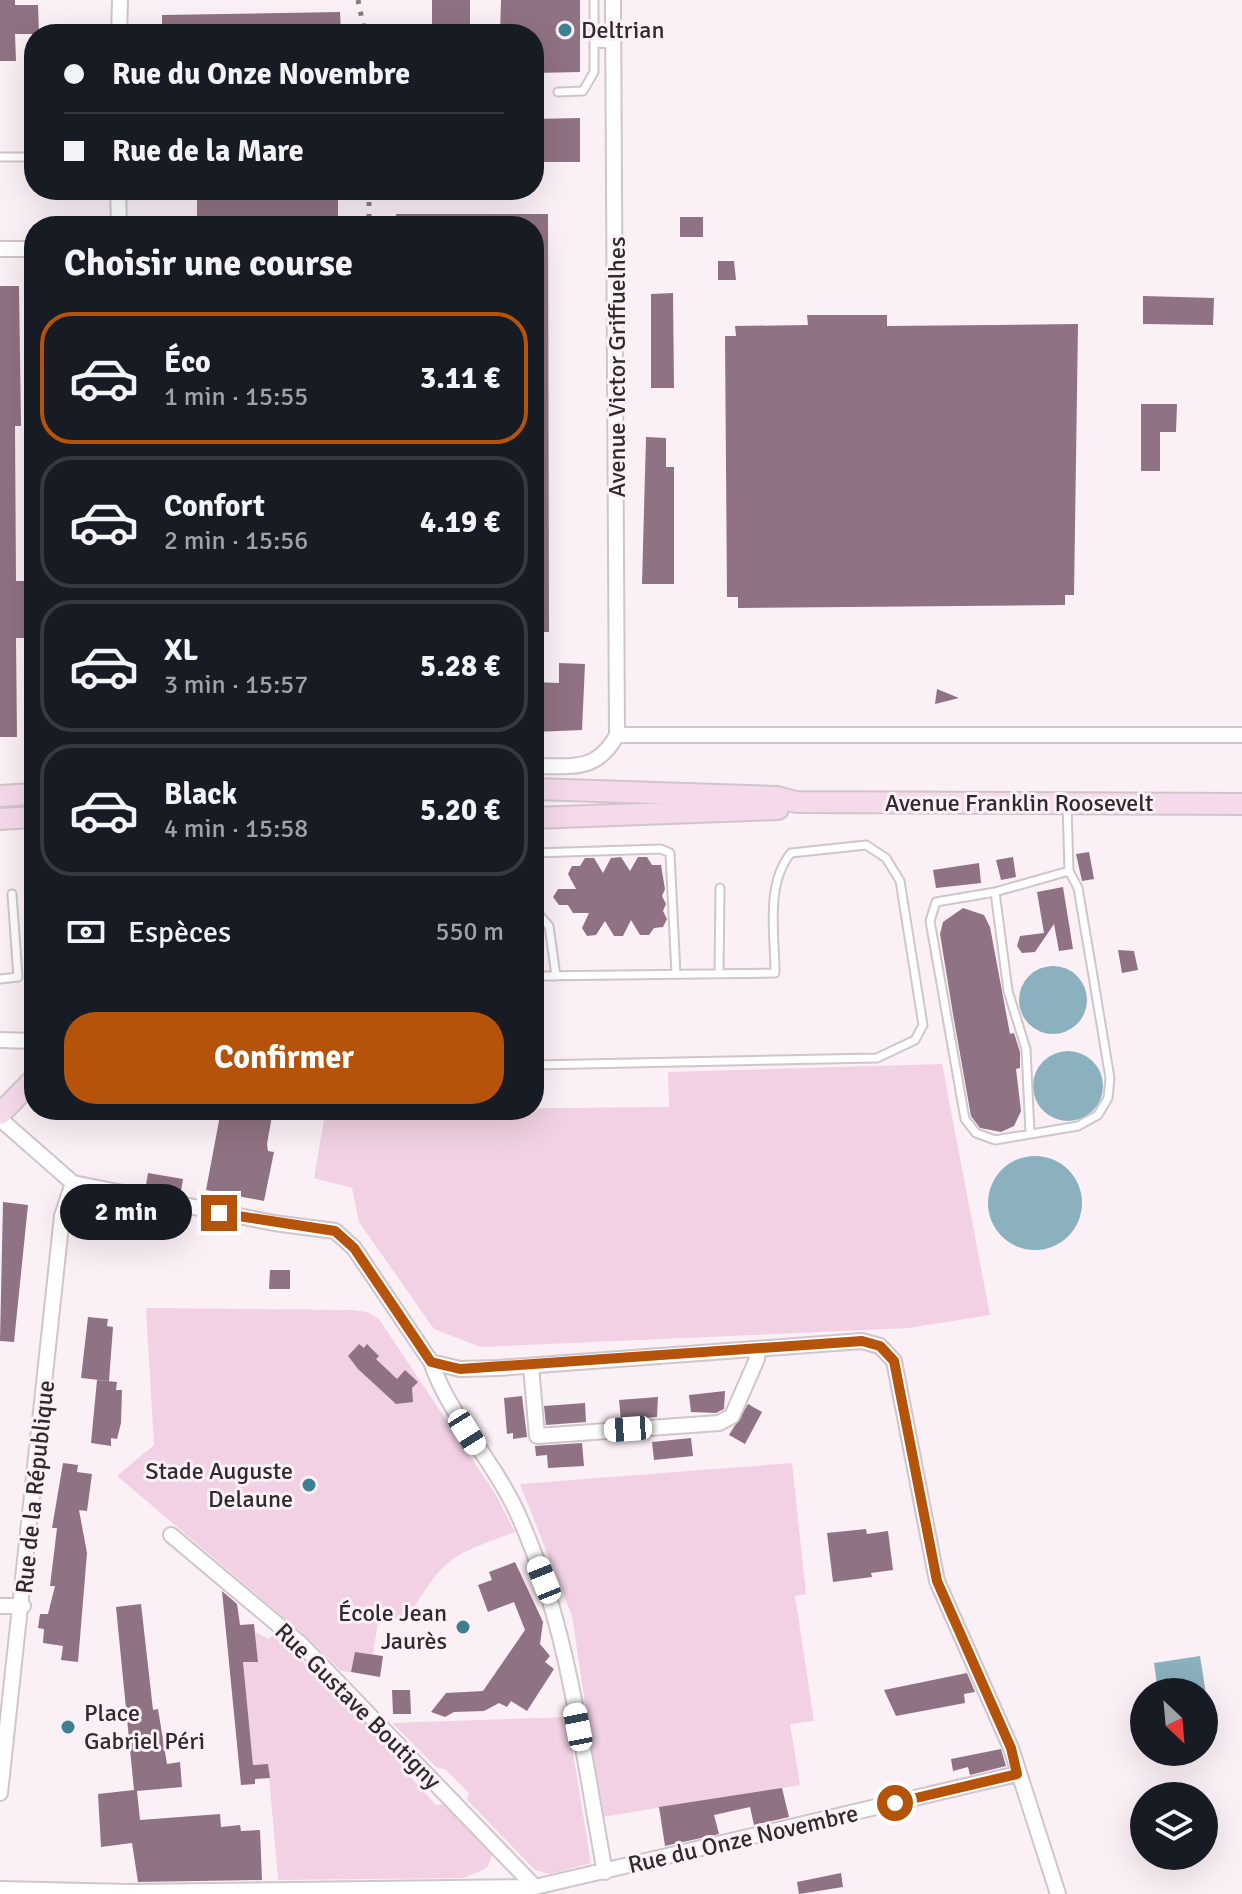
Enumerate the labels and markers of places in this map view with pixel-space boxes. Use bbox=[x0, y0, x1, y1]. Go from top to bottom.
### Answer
place label: Deltrian bbox=[581, 15, 665, 45]
marker: Deltrian bbox=[556, 21, 574, 39]
place label: Stade Auguste Delaune bbox=[145, 1456, 293, 1514]
marker: Stade Auguste Delaune bbox=[300, 1476, 318, 1494]
place label: École Jean Jaurès bbox=[338, 1598, 447, 1656]
marker: École Jean Jaurès bbox=[454, 1618, 472, 1636]
place label: Place Gabriel Péri bbox=[84, 1698, 205, 1756]
marker: Place Gabriel Péri bbox=[59, 1718, 77, 1736]

